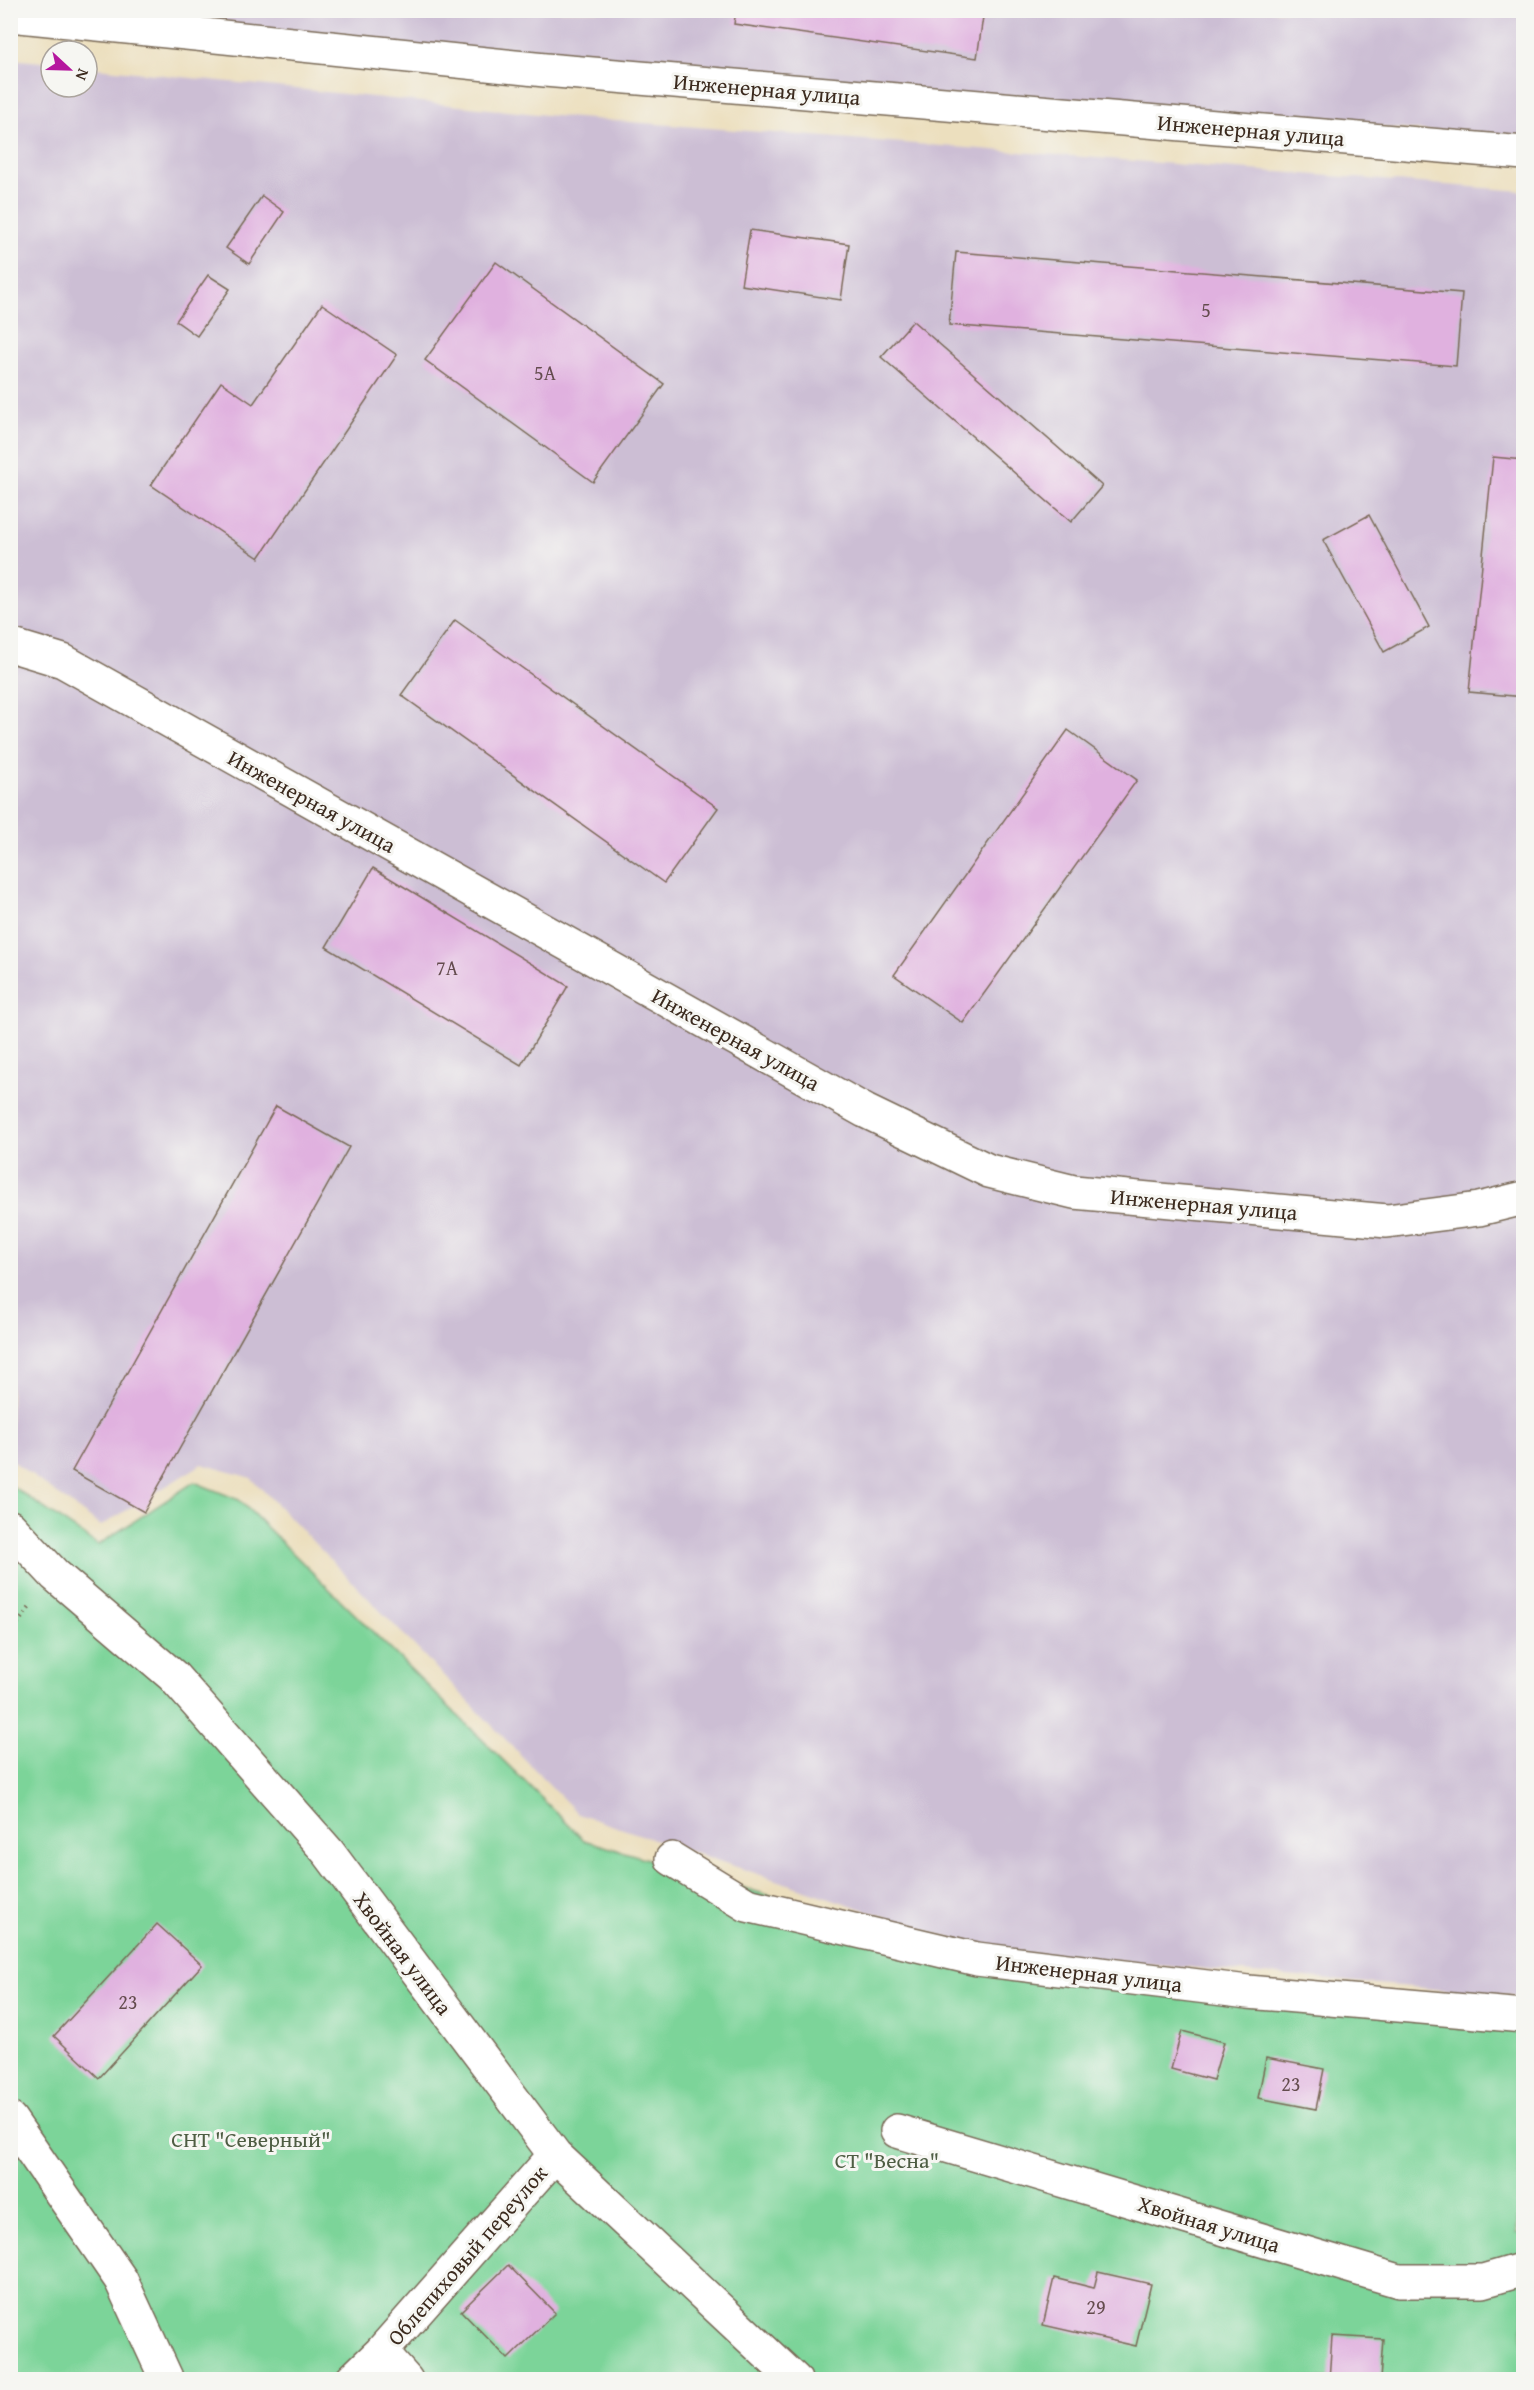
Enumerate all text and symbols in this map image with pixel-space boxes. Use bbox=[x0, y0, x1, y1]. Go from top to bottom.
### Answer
north arrow bbox=[39, 39, 99, 99]
text: N bbox=[70, 65, 96, 84]
street label: Инженерная улица bbox=[672, 65, 862, 113]
street label: Инженерная улица bbox=[1156, 106, 1346, 154]
house number: 5 bbox=[1201, 295, 1211, 324]
house number: 5А bbox=[534, 358, 556, 387]
street label: Инженерная улица bbox=[222, 742, 402, 861]
house number: 7А bbox=[436, 953, 458, 982]
street label: Инженерная улица bbox=[646, 980, 826, 1099]
street label: Инженерная улица bbox=[1109, 1180, 1299, 1228]
street label: Хвойная улица bbox=[346, 1885, 460, 2022]
street label: Инженерная улица bbox=[994, 1946, 1185, 2000]
house number: 23 bbox=[118, 1987, 138, 2016]
house number: 23 bbox=[1281, 2069, 1301, 2098]
park label: СНТ "Северный" bbox=[171, 2123, 331, 2155]
park label: СТ "Весна" bbox=[835, 2144, 939, 2176]
street label: Облепиховый переулок bbox=[379, 2157, 555, 2352]
street label: Хвойная улица bbox=[1134, 2187, 1285, 2261]
house number: 29 bbox=[1086, 2292, 1106, 2321]

